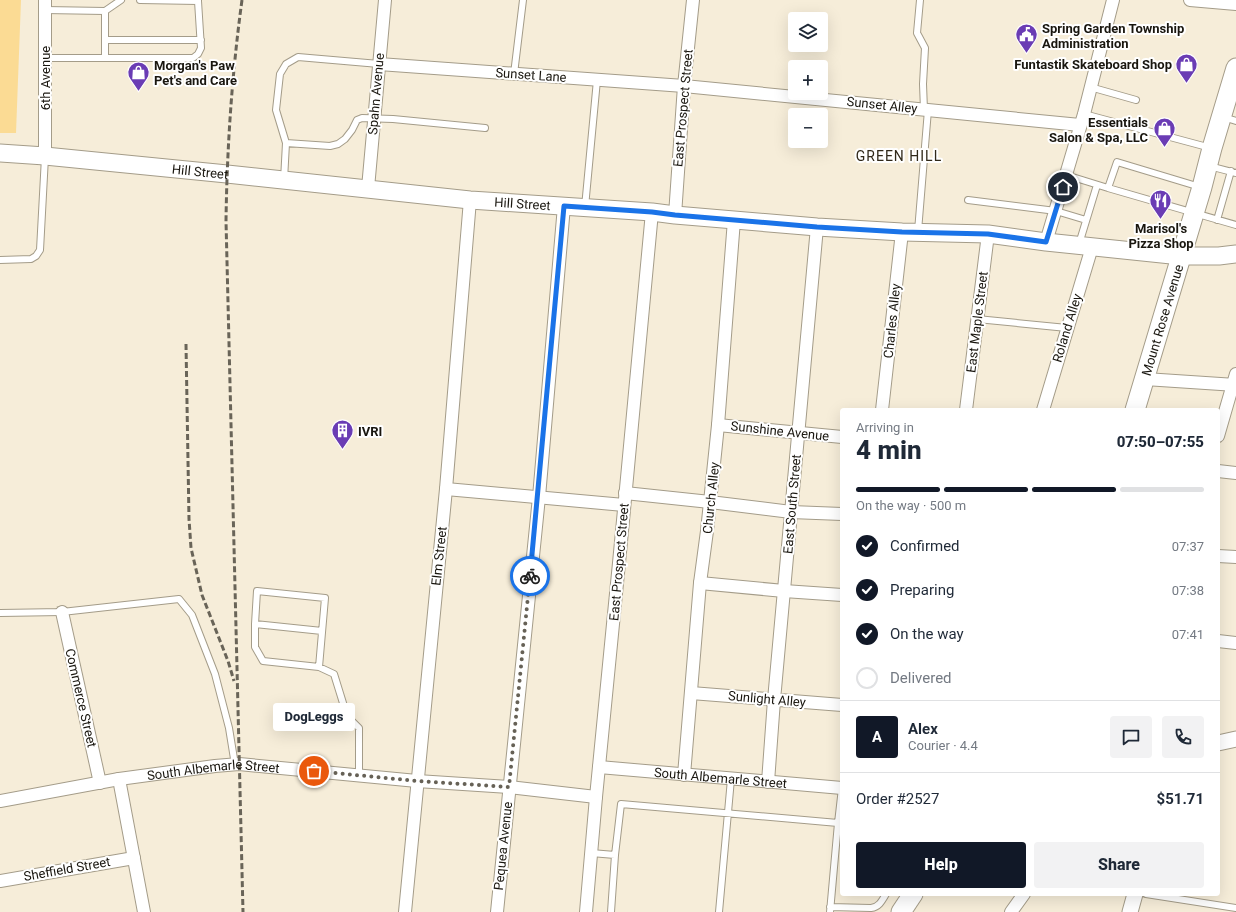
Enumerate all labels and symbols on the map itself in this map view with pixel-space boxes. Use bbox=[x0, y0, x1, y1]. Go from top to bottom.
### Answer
place label: Spring Garden Township Administration bbox=[1042, 21, 1184, 51]
public building icon: Spring Garden Township Administration bbox=[1013, 22, 1039, 55]
street label: 6th Avenue bbox=[38, 46, 53, 110]
street label: East Prospect Street bbox=[670, 49, 696, 167]
shop icon: Funtastik Skateboard Shop bbox=[1174, 51, 1200, 84]
street label: Spahn Avenue bbox=[365, 52, 387, 136]
place label: Funtastik Skateboard Shop bbox=[1014, 57, 1172, 72]
place label: Morgan's Paw Pet's and Care bbox=[154, 58, 237, 88]
shop icon: Morgan's Paw Pet's and Care bbox=[126, 59, 152, 92]
street label: Sunset Lane bbox=[495, 65, 567, 85]
street label: Sunset Alley bbox=[846, 94, 918, 116]
place label: Essentials Salon & Spa, LLC bbox=[1049, 115, 1148, 145]
shop icon: Essentials Salon & Spa, LLC bbox=[1151, 116, 1177, 149]
district label: GREEN HILL bbox=[856, 148, 942, 164]
street label: Hill Street bbox=[171, 161, 229, 182]
pin bbox=[1046, 170, 1080, 204]
restaurant icon: Marisol's Pizza Shop bbox=[1148, 187, 1174, 220]
street label: Hill Street bbox=[494, 194, 551, 213]
place label: Marisol's Pizza Shop bbox=[1128, 221, 1194, 251]
street label: Mount Rose Avenue bbox=[1138, 262, 1186, 377]
street label: East Maple Street bbox=[963, 270, 991, 374]
street label: Charles Alley bbox=[881, 283, 903, 359]
street label: Roland Alley bbox=[1049, 292, 1085, 364]
building icon: IVRI bbox=[329, 418, 355, 451]
street label: Sunshine Avenue bbox=[730, 418, 830, 444]
place label: IVRI bbox=[358, 424, 382, 439]
street label: East South Street bbox=[780, 454, 804, 554]
street label: Church Alley bbox=[700, 461, 722, 535]
street label: East Prospect Street bbox=[606, 503, 632, 621]
street label: Elm Street bbox=[428, 526, 450, 586]
courier bbox=[510, 556, 550, 596]
street label: Commerce Street bbox=[62, 647, 100, 749]
street label: Sunlight Alley bbox=[727, 688, 807, 710]
callout: DogLeggs bbox=[273, 703, 355, 731]
pin bbox=[297, 754, 331, 788]
street label: South Albemarle Street bbox=[146, 756, 280, 783]
street label: South Albemarle Street bbox=[653, 764, 788, 791]
street label: Pequea Avenue bbox=[491, 801, 515, 891]
street label: Sheffield Street bbox=[22, 854, 112, 884]

